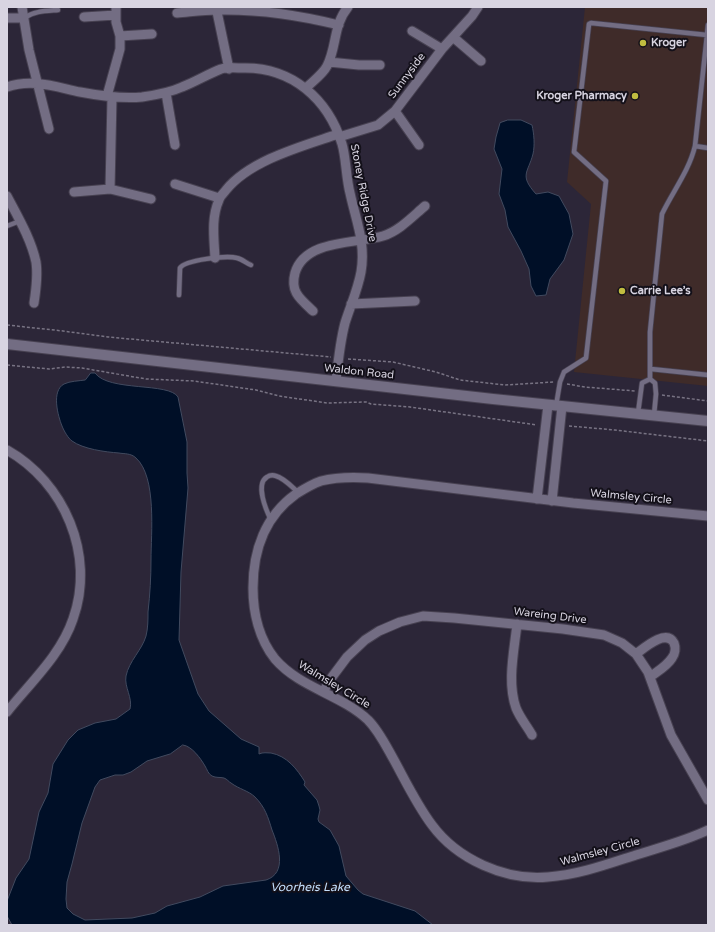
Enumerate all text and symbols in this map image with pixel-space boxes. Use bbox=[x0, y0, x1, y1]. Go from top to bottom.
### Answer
place label: Kroger bbox=[651, 36, 686, 50]
marker: Kroger bbox=[638, 38, 648, 48]
street label: Sunnyside bbox=[386, 51, 428, 101]
place label: Kroger Pharmacy bbox=[536, 89, 627, 103]
marker: Kroger Pharmacy bbox=[630, 91, 640, 101]
street label: Stoney Ridge Drive bbox=[347, 143, 379, 243]
place label: Carrie Lee’s bbox=[630, 284, 690, 298]
marker: Carrie Lee’s bbox=[617, 286, 627, 296]
street label: Waldon Road bbox=[323, 362, 395, 382]
street label: Walmsley Circle bbox=[590, 487, 672, 507]
street label: Wareing Drive bbox=[513, 605, 587, 627]
street label: Walmsley Circle bbox=[295, 658, 373, 712]
street label: Walmsley Circle bbox=[559, 835, 641, 869]
water label: Voorheis Lake bbox=[270, 881, 350, 895]

